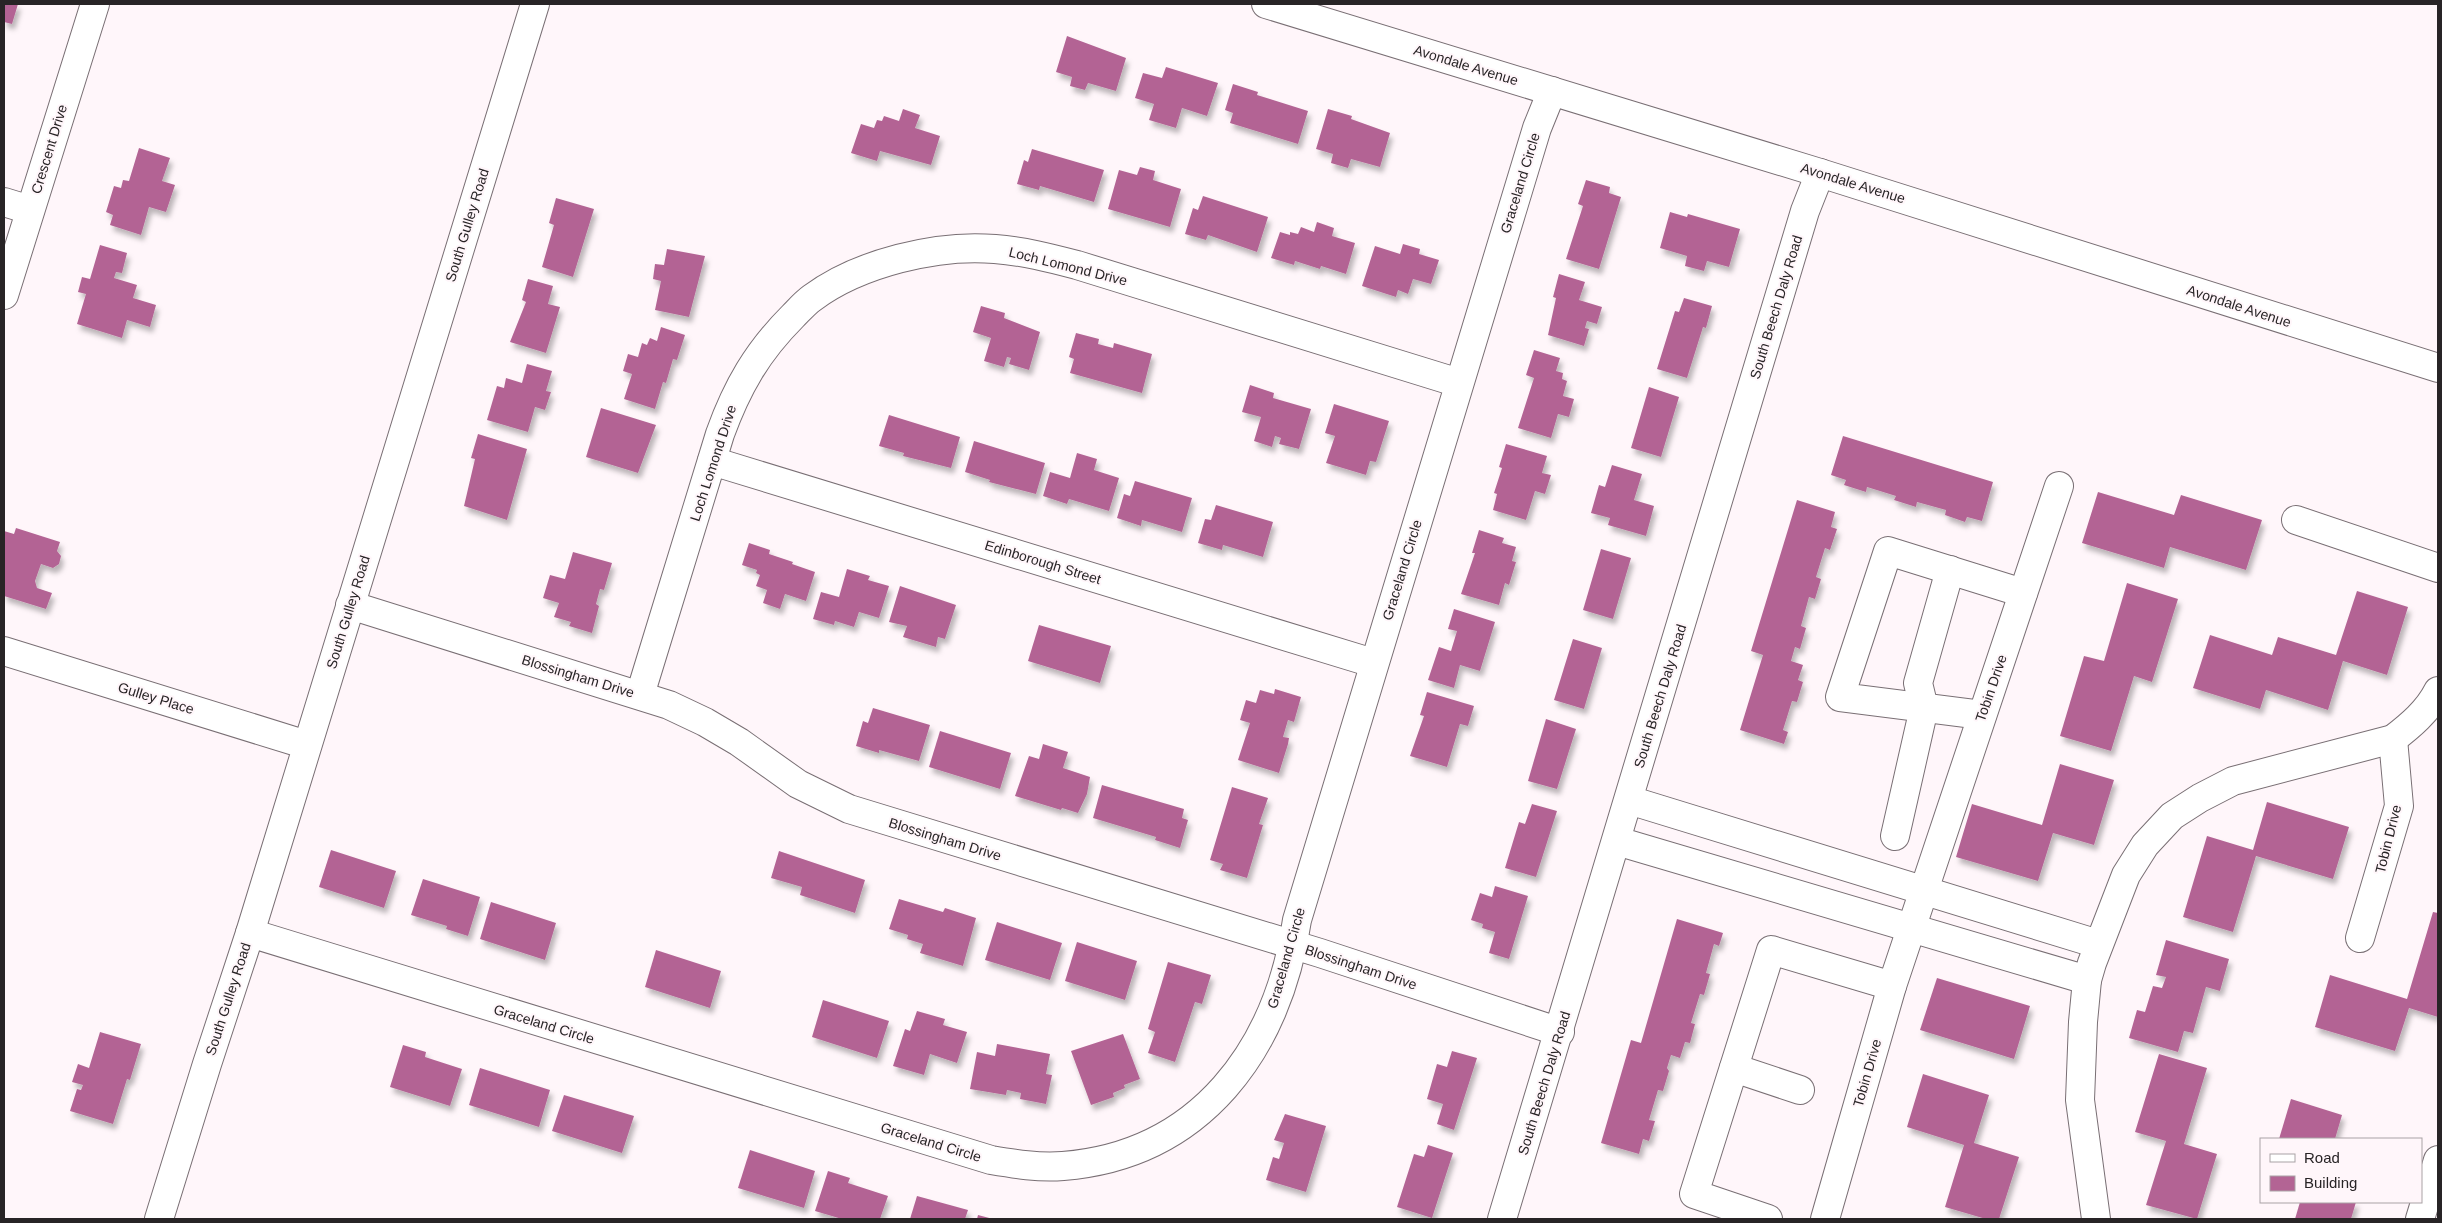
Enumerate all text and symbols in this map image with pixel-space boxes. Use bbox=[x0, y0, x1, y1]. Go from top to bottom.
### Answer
street label: Avondale Avenue bbox=[1412, 41, 1520, 89]
street label: Crescent Drive bbox=[28, 102, 70, 196]
street label: Graceland Circle bbox=[1497, 131, 1543, 235]
street label: Avondale Avenue bbox=[1799, 159, 1907, 207]
street label: South Gulley Road bbox=[442, 166, 492, 284]
street label: South Beech Daly Road bbox=[1747, 233, 1805, 381]
street label: Loch Lomond Drive bbox=[1007, 244, 1129, 288]
street label: Avondale Avenue bbox=[2185, 282, 2293, 330]
street label: Loch Lomond Drive bbox=[687, 403, 739, 523]
street label: Graceland Circle bbox=[1379, 518, 1425, 622]
street label: Edinborough Street bbox=[983, 537, 1103, 587]
street label: South Gulley Road bbox=[323, 553, 373, 671]
street label: South Beech Daly Road bbox=[1631, 622, 1689, 770]
street label: Blossingham Drive bbox=[520, 651, 636, 701]
street label: Tobin Drive bbox=[1972, 652, 2010, 724]
street label: Gulley Place bbox=[116, 679, 196, 717]
street label: Tobin Drive bbox=[2372, 803, 2404, 875]
street label: Blossingham Drive bbox=[887, 814, 1003, 864]
street label: Graceland Circle bbox=[1264, 905, 1308, 1010]
street label: South Gulley Road bbox=[202, 941, 254, 1057]
street label: Blossingham Drive bbox=[1303, 941, 1419, 993]
street label: Graceland Circle bbox=[492, 1001, 596, 1047]
street label: South Beech Daly Road bbox=[1515, 1009, 1573, 1157]
street label: Tobin Drive bbox=[1850, 1037, 1884, 1109]
street label: Graceland Circle bbox=[879, 1119, 983, 1165]
legend bbox=[2260, 1138, 2422, 1203]
text: Road bbox=[2304, 1149, 2340, 1166]
text: Building bbox=[2304, 1174, 2357, 1191]

